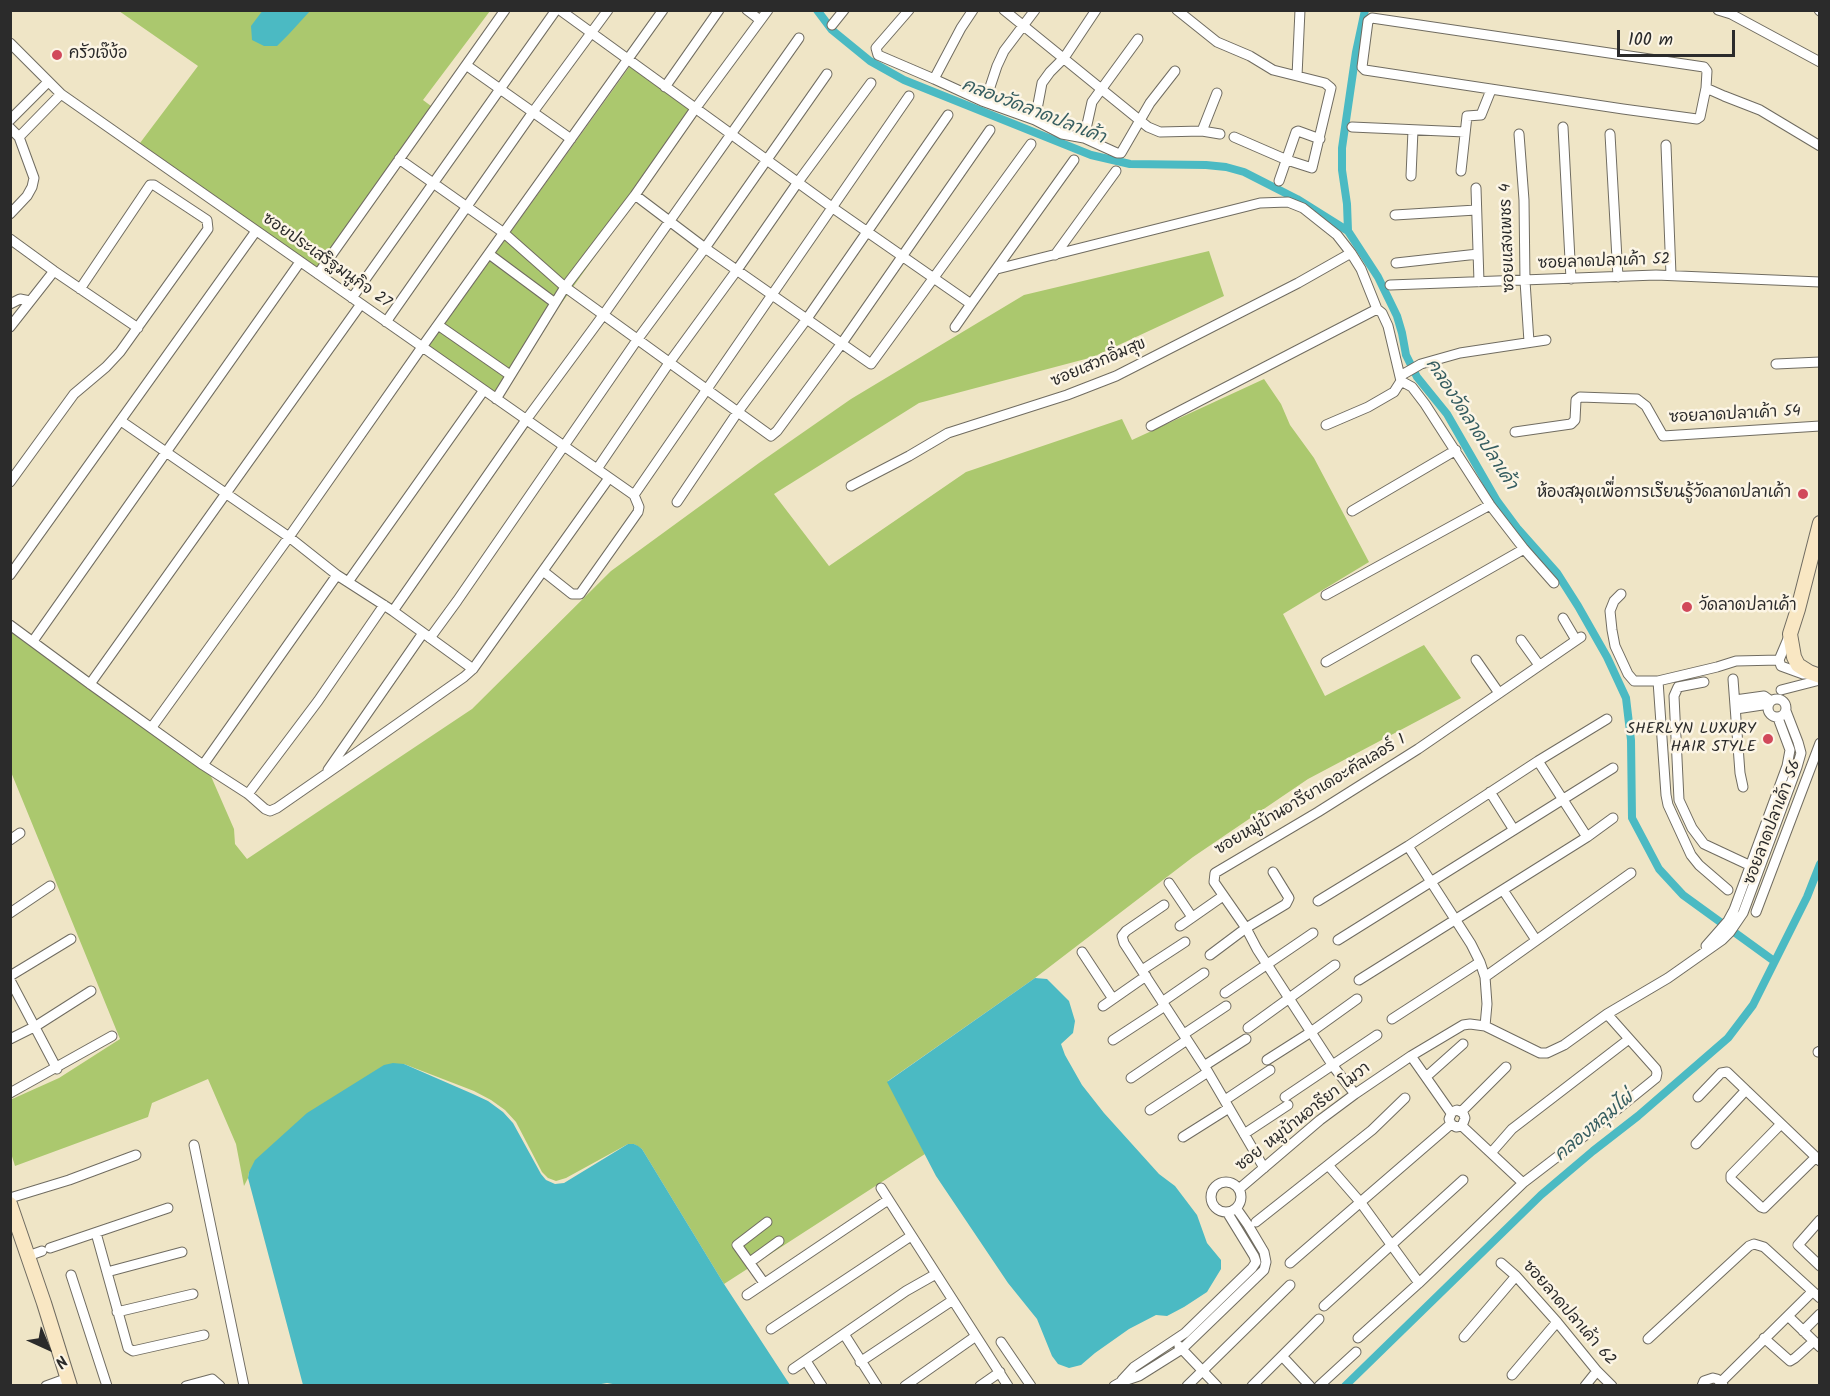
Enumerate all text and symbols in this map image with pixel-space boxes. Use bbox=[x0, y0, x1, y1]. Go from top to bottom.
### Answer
scale bar bbox=[1620, 18, 1738, 56]
text: 100 m bbox=[1628, 26, 1673, 55]
place label: ครัวเจ๊ง้อ bbox=[69, 45, 127, 65]
marker: ครัวเจ๊ง้อ bbox=[50, 48, 64, 62]
water label: คลองวัดลาดปลาเค้า bbox=[958, 76, 1108, 150]
street label: ซอยแสงเพชร 4 bbox=[1497, 183, 1521, 293]
street label: ซอยประเสริฐมนูกิจ 27 bbox=[258, 210, 394, 314]
street label: ซอยลาดปลาเค้า 52 bbox=[1537, 251, 1671, 275]
street label: ซอยเสวกอิ่มสุข bbox=[1049, 335, 1149, 393]
water label: คลองวัดลาดปลาเค้า bbox=[1420, 355, 1520, 495]
street label: ซอยลาดปลาเค้า 54 bbox=[1669, 403, 1801, 429]
place label: ห้องสมุดเพื่อการเรียนรู้วัดลาดปลาเค้า bbox=[1537, 484, 1791, 504]
marker: ห้องสมุดเพื่อการเรียนรู้วัดลาดปลาเค้า bbox=[1796, 487, 1810, 501]
place label: วัดลาดปลาเค้า bbox=[1699, 597, 1797, 617]
marker: วัดลาดปลาเค้า bbox=[1680, 600, 1694, 614]
place label: SHERLYN LUXURY HAIR STYLE bbox=[1626, 720, 1756, 758]
street label: ซอยหมู่บ้านอารียาเดอะคัลเลอร์ 1 bbox=[1212, 731, 1410, 861]
marker: SHERLYN LUXURY HAIR STYLE bbox=[1761, 732, 1775, 746]
street label: ซอยลาดปลาเค้า 56 bbox=[1741, 758, 1807, 888]
street label: ซอย หมูบ้านอารียา โมวา bbox=[1233, 1060, 1375, 1176]
water label: คลองหลุมไผ่ bbox=[1551, 1089, 1639, 1167]
street label: ซอยลาดปลาเค้า 62 bbox=[1517, 1258, 1619, 1370]
north arrow bbox=[18, 1318, 78, 1378]
text: N bbox=[49, 1349, 73, 1374]

